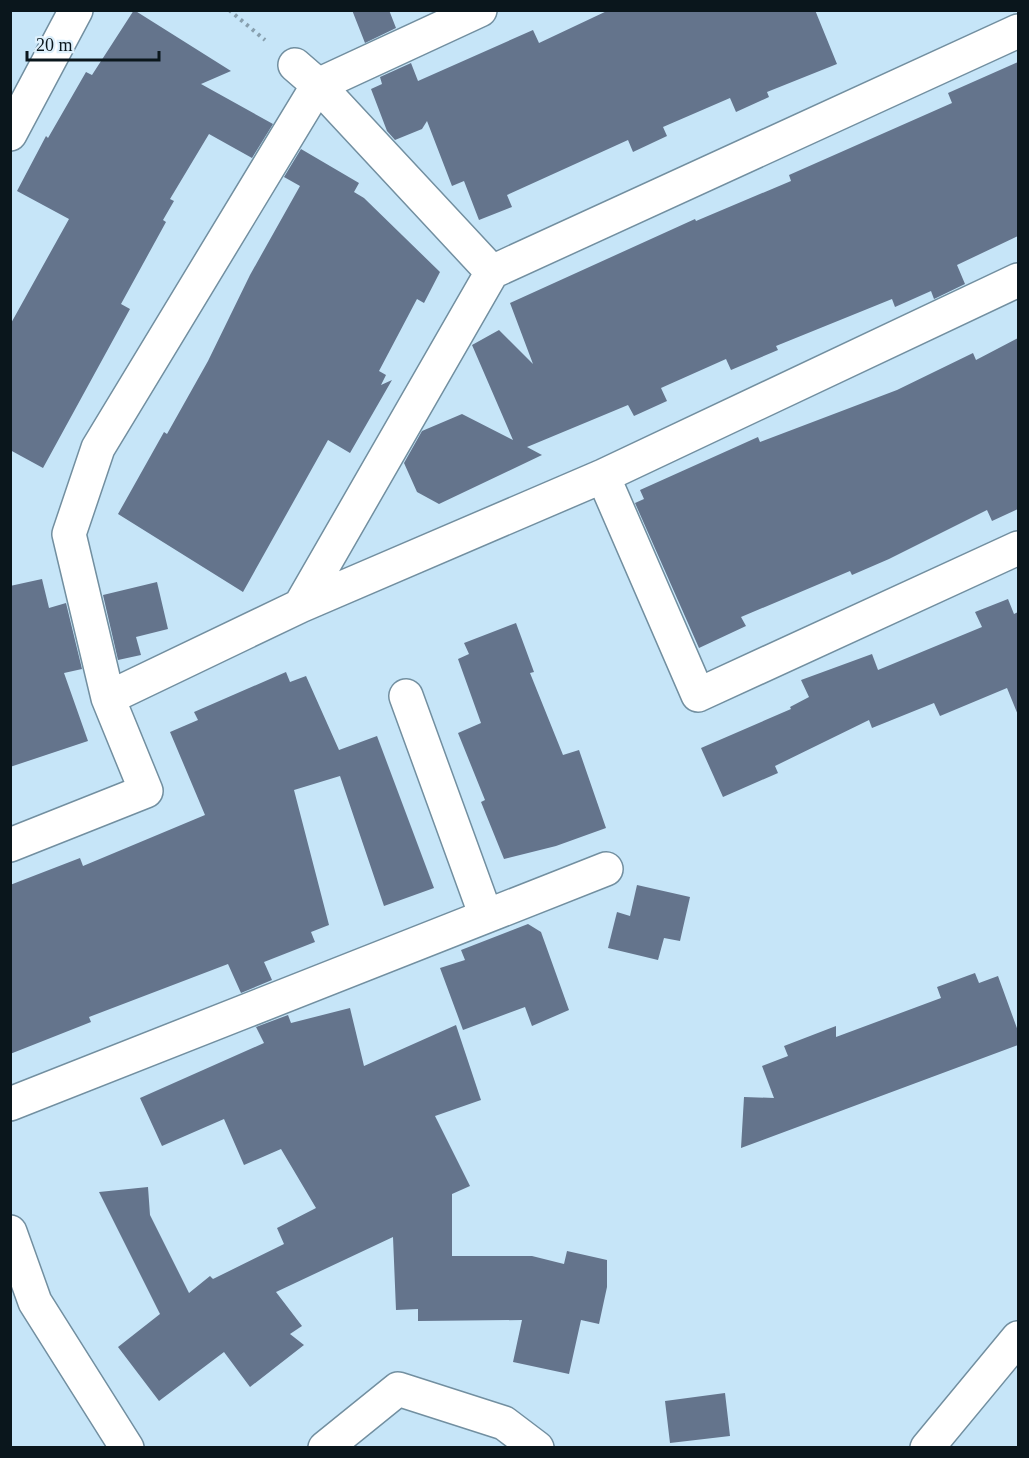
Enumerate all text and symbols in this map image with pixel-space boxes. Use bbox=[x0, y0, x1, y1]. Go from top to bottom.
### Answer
scale bar bbox=[27, 24, 159, 62]
text: 20 m bbox=[36, 35, 73, 55]

